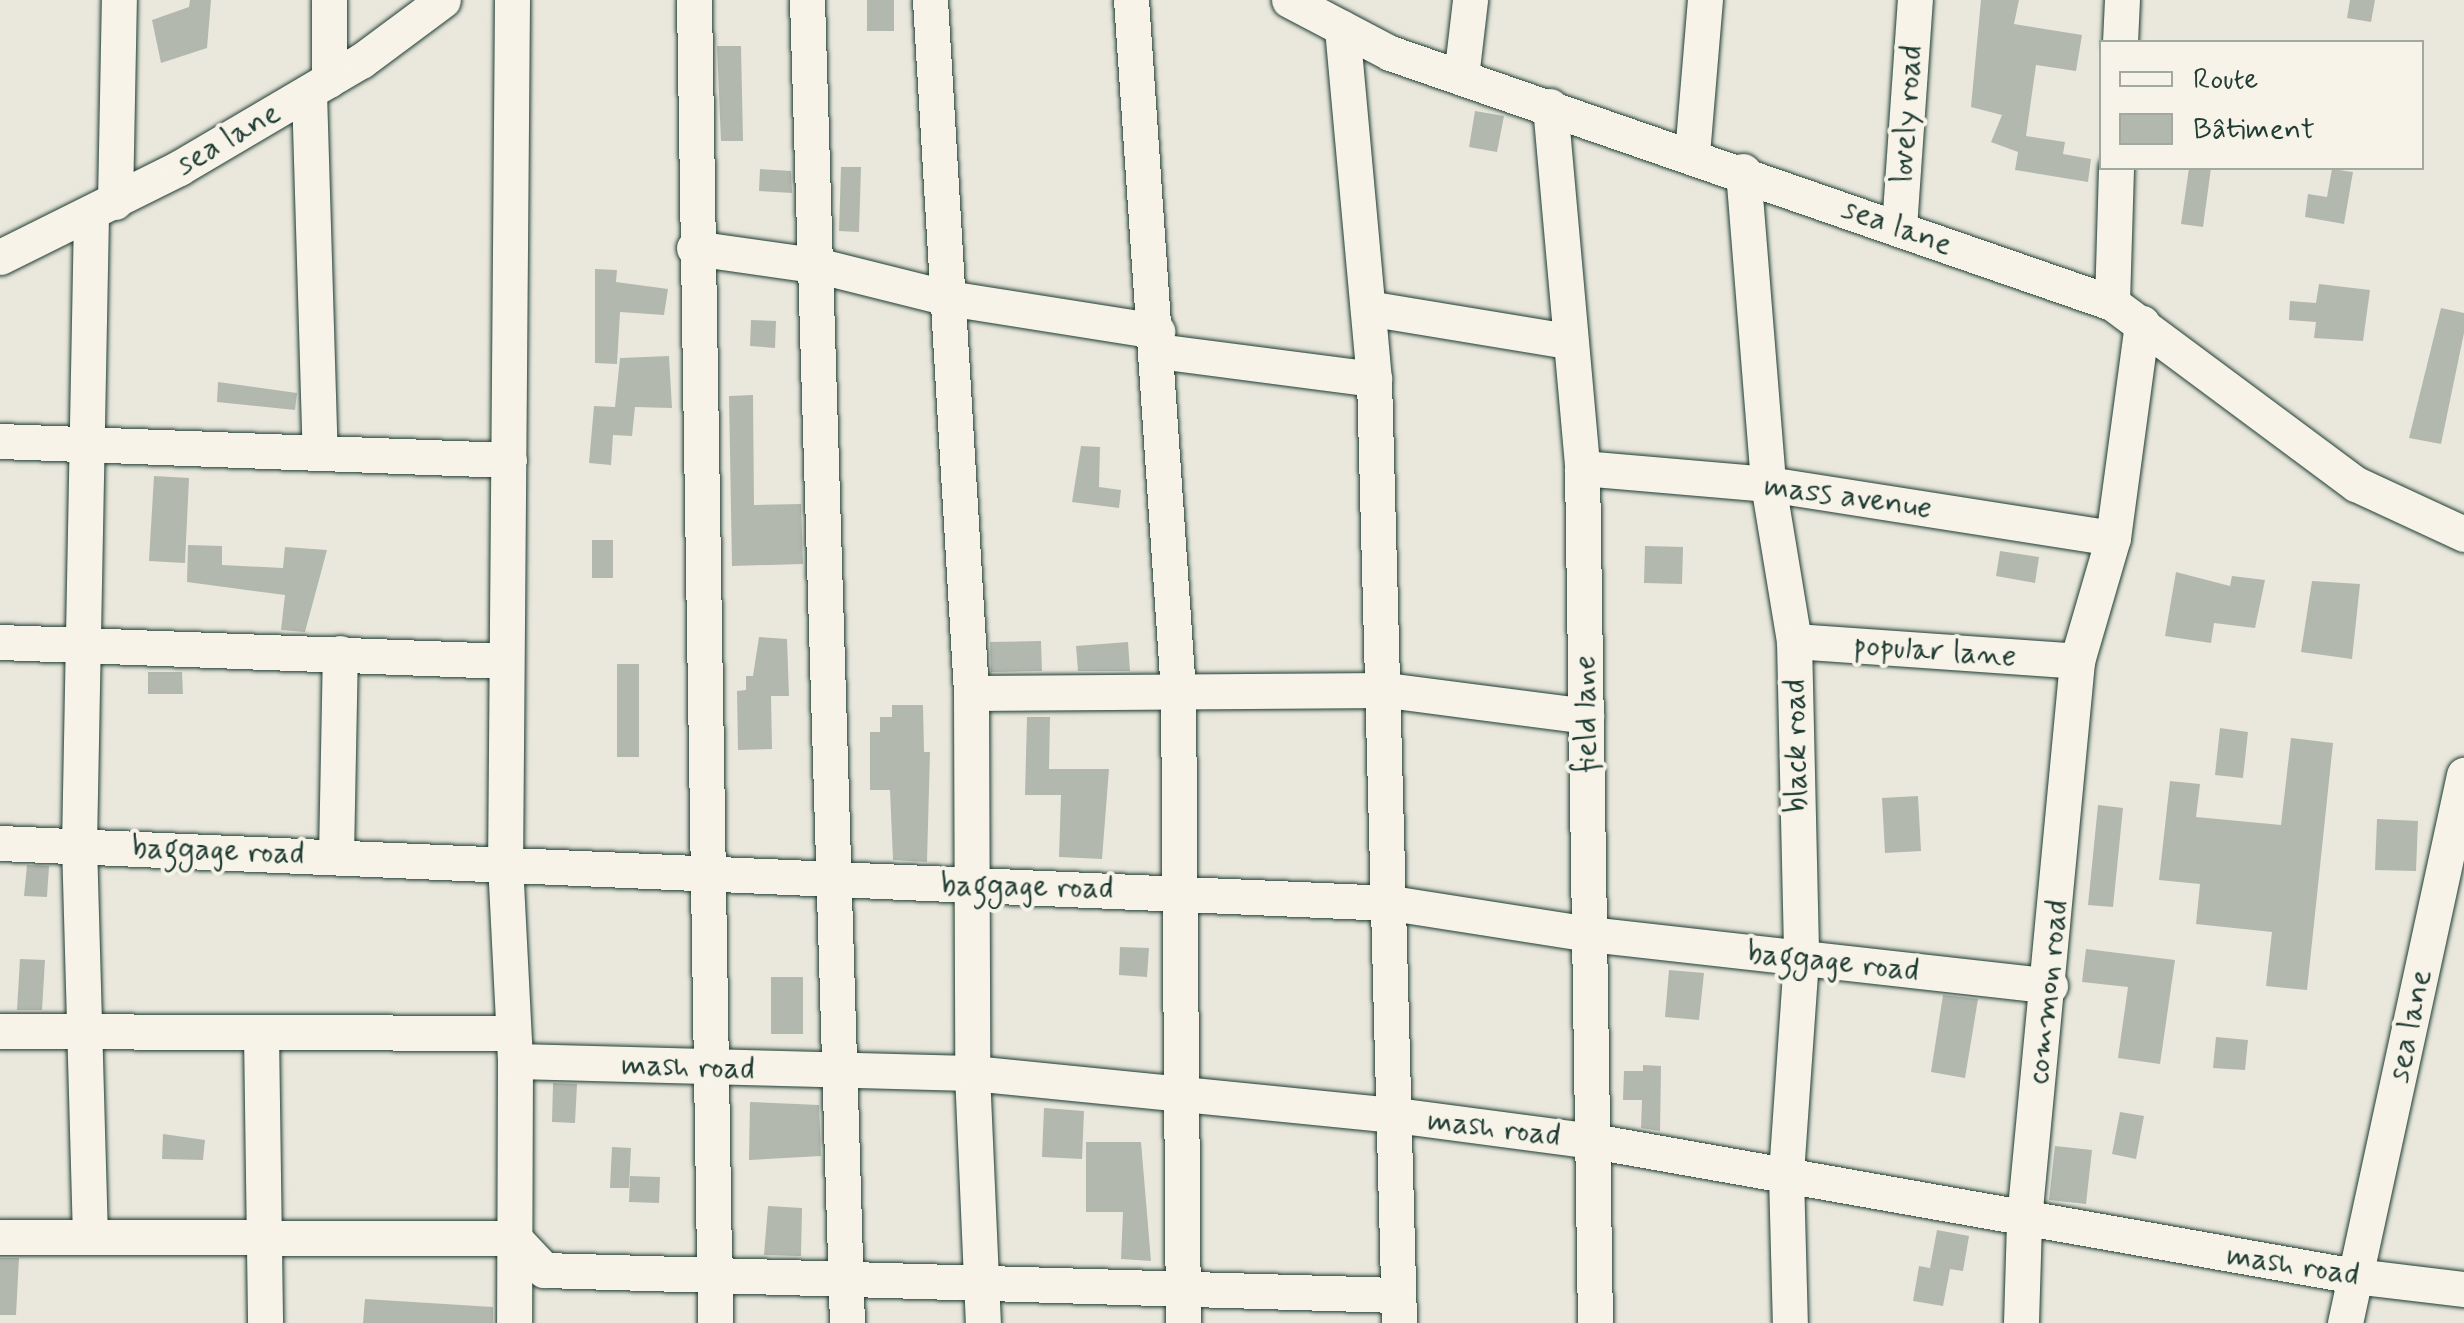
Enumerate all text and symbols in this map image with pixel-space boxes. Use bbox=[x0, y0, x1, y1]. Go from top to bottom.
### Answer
legend bbox=[2099, 40, 2424, 170]
street label: lovely road bbox=[1883, 44, 1931, 184]
text: Route bbox=[2193, 60, 2258, 99]
street label: sea lane bbox=[170, 95, 286, 183]
text: Bâtiment bbox=[2193, 110, 2315, 149]
street label: sea lane bbox=[1838, 190, 1956, 264]
street label: mass avenue bbox=[1759, 466, 1937, 528]
street label: popular lane bbox=[1856, 626, 2014, 676]
street label: field lane bbox=[1566, 653, 1606, 775]
street label: black road bbox=[1776, 679, 1816, 813]
street label: baggage road bbox=[131, 829, 305, 873]
street label: baggage road bbox=[940, 866, 1114, 908]
street label: common road bbox=[2019, 898, 2077, 1086]
street label: baggage road bbox=[1745, 934, 1921, 990]
street label: sea lane bbox=[2380, 968, 2440, 1084]
street label: mash road bbox=[620, 1045, 756, 1089]
street label: mash road bbox=[1425, 1101, 1563, 1155]
street label: mash road bbox=[2224, 1236, 2362, 1294]

